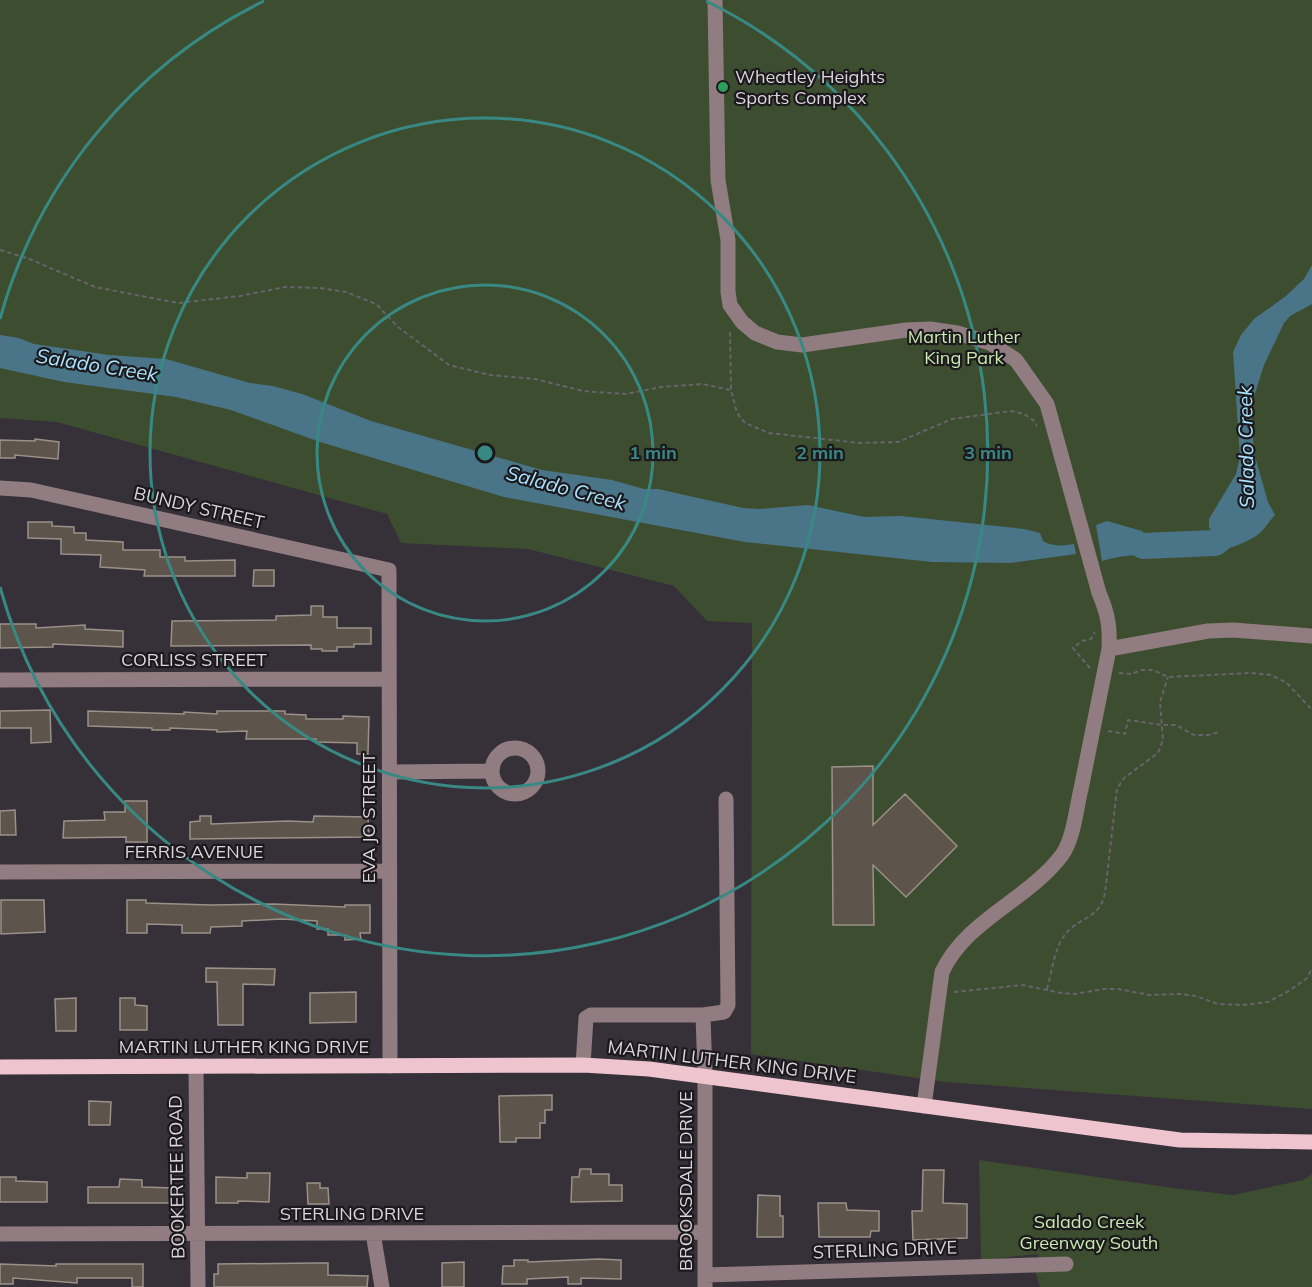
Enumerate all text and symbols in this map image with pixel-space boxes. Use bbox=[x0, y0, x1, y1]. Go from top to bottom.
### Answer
place label: Wheatley Heights Sports Complex bbox=[735, 65, 885, 109]
marker: Wheatley Heights Sports Complex bbox=[716, 80, 730, 94]
park label: Martin Luther King Park bbox=[908, 325, 1021, 369]
water label: Salado Creek bbox=[35, 343, 160, 387]
water label: Salado Creek bbox=[1232, 385, 1259, 509]
text: 1 min bbox=[629, 441, 677, 464]
text: 2 min bbox=[796, 441, 844, 464]
text: 3 min bbox=[964, 441, 1012, 464]
centre of rings bbox=[475, 443, 495, 463]
water label: Salado Creek bbox=[504, 460, 629, 516]
street label: BUNDY STREET bbox=[132, 481, 267, 534]
street label: CORLISS STREET bbox=[121, 648, 267, 671]
street label: EVA JO STREET bbox=[357, 753, 380, 883]
street label: FERRIS AVENUE bbox=[125, 840, 263, 863]
street label: MARTIN LUTHER KING DRIVE bbox=[119, 1035, 369, 1058]
street label: MARTIN LUTHER KING DRIVE bbox=[606, 1035, 858, 1088]
street label: BROOKSDALE DRIVE bbox=[674, 1091, 697, 1271]
street label: BOOKERTEE ROAD bbox=[164, 1095, 189, 1259]
street label: STERLING DRIVE bbox=[280, 1202, 424, 1225]
park label: Salado Creek Greenway South bbox=[1020, 1210, 1158, 1254]
street label: STERLING DRIVE bbox=[812, 1235, 958, 1264]

